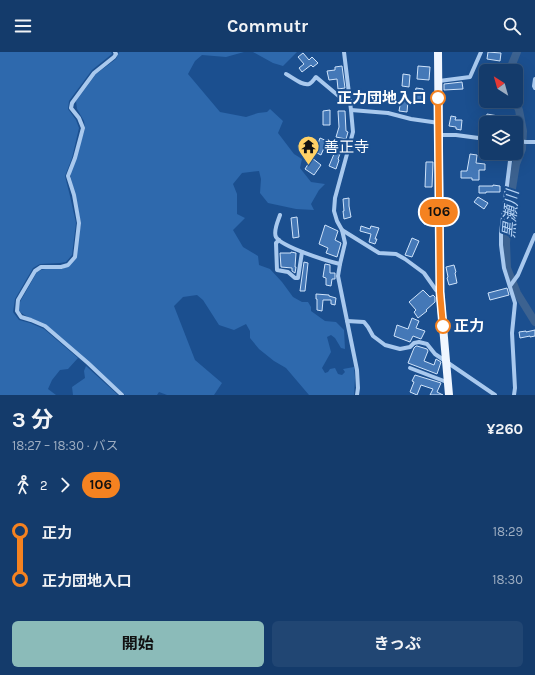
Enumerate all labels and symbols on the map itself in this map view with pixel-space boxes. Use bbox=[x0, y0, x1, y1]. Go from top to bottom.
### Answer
north arrow bbox=[479, 64, 523, 108]
place label: 正力団地入口 bbox=[337, 89, 427, 107]
marker: 正力団地入口 bbox=[430, 90, 446, 106]
temple icon: 善正寺 bbox=[296, 134, 322, 167]
place label: 善正寺 bbox=[324, 138, 369, 156]
water label: 黒瀬川 bbox=[499, 187, 522, 239]
line badge: 106 bbox=[416, 199, 462, 225]
place label: 正力 bbox=[454, 317, 484, 335]
marker: 正力 bbox=[435, 318, 451, 334]

